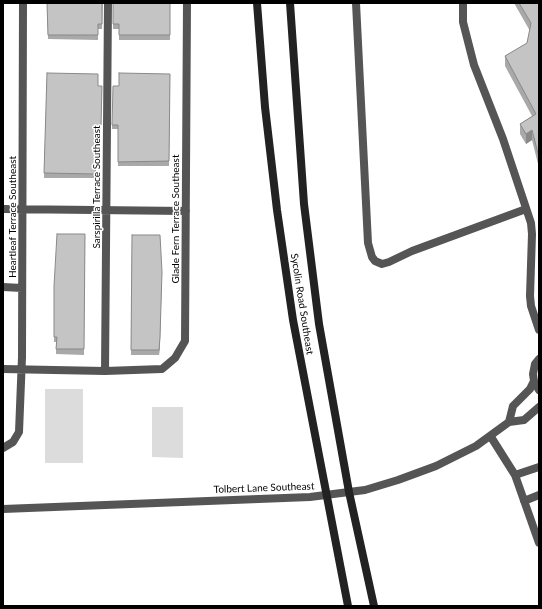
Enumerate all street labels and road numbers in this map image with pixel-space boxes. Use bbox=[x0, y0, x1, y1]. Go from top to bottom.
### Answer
street label: Sarspirilla Terrace Southeast bbox=[91, 125, 103, 249]
street label: Glade Fern Terrace Southeast bbox=[170, 155, 182, 283]
street label: Heartleaf Terrace Southeast bbox=[7, 156, 19, 278]
street label: Sycolin Road Southeast bbox=[288, 253, 316, 355]
street label: Tolbert Lane Southeast bbox=[213, 480, 315, 496]

